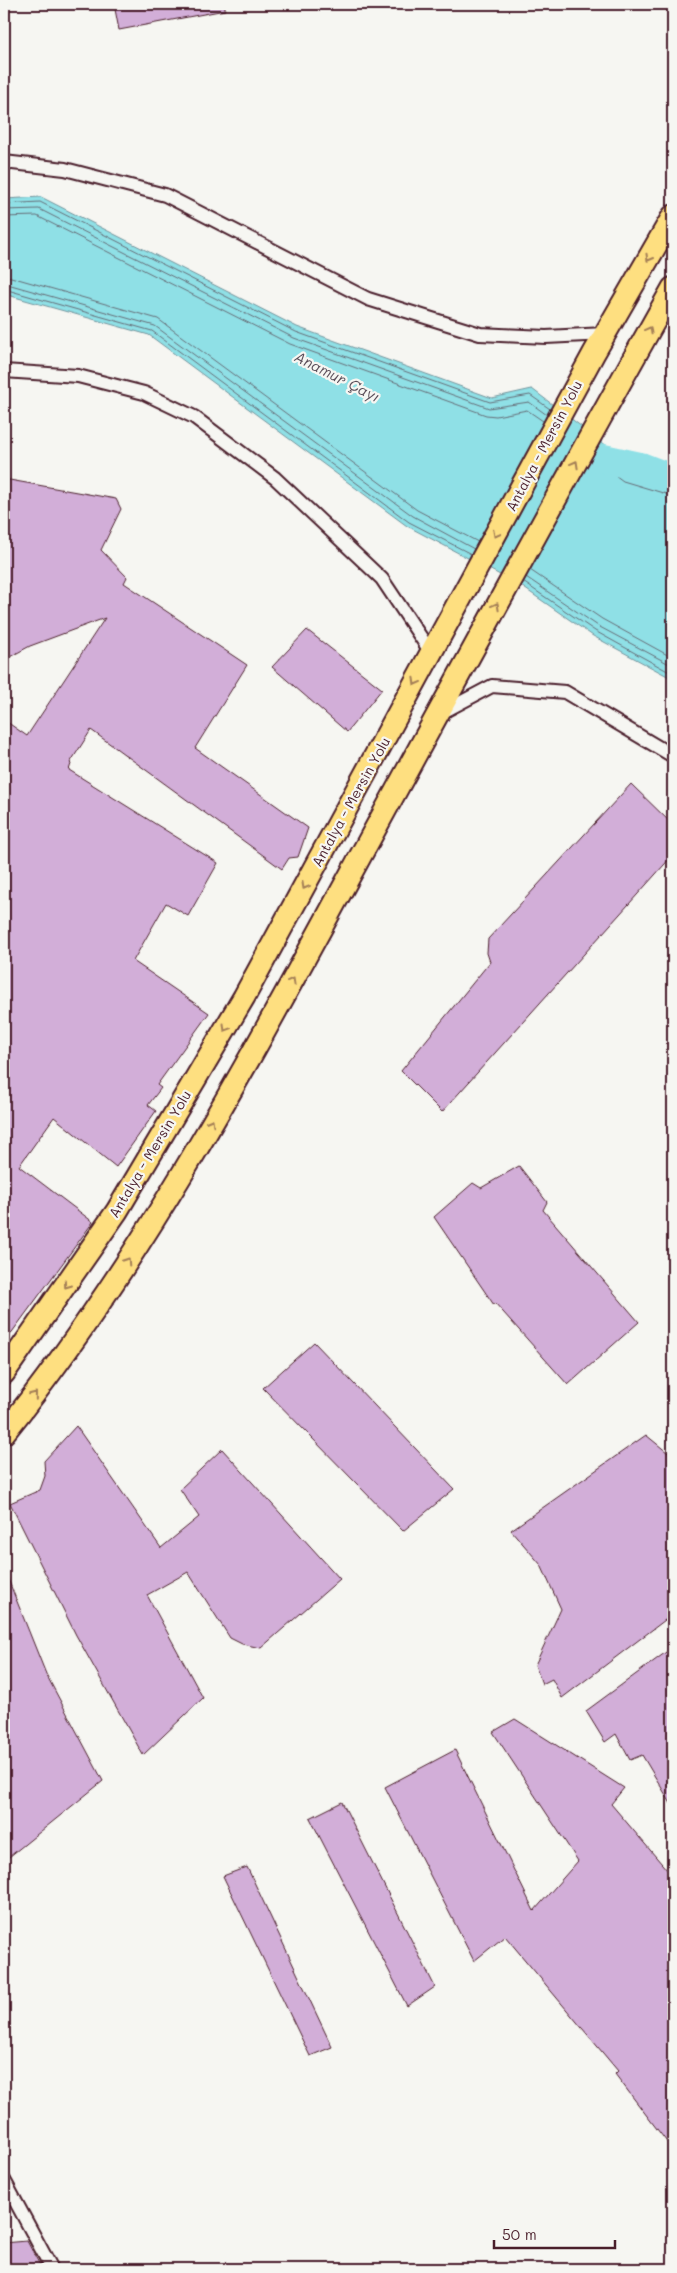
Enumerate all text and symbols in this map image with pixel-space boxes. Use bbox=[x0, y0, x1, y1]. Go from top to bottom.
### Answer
one-way arrow bbox=[645, 253, 655, 262]
one-way arrow bbox=[643, 326, 653, 335]
water label: Anamur Çayı bbox=[291, 346, 383, 406]
street label: Antalya - Mersin Yolu bbox=[501, 377, 586, 514]
one-way arrow bbox=[569, 460, 579, 469]
one-way arrow bbox=[493, 529, 503, 538]
one-way arrow bbox=[490, 603, 500, 612]
one-way arrow bbox=[413, 676, 423, 685]
street label: Antalya - Mersin Yolu bbox=[307, 733, 394, 870]
one-way arrow bbox=[301, 880, 311, 889]
one-way arrow bbox=[286, 978, 296, 987]
one-way arrow bbox=[222, 1022, 232, 1031]
street label: Antalya - Mersin Yolu bbox=[104, 1086, 195, 1221]
one-way arrow bbox=[205, 1119, 215, 1128]
one-way arrow bbox=[121, 1257, 130, 1267]
one-way arrow bbox=[64, 1279, 73, 1289]
one-way arrow bbox=[29, 1392, 37, 1401]
scale bar bbox=[494, 2218, 616, 2250]
text: 50 m bbox=[502, 2224, 537, 2244]

